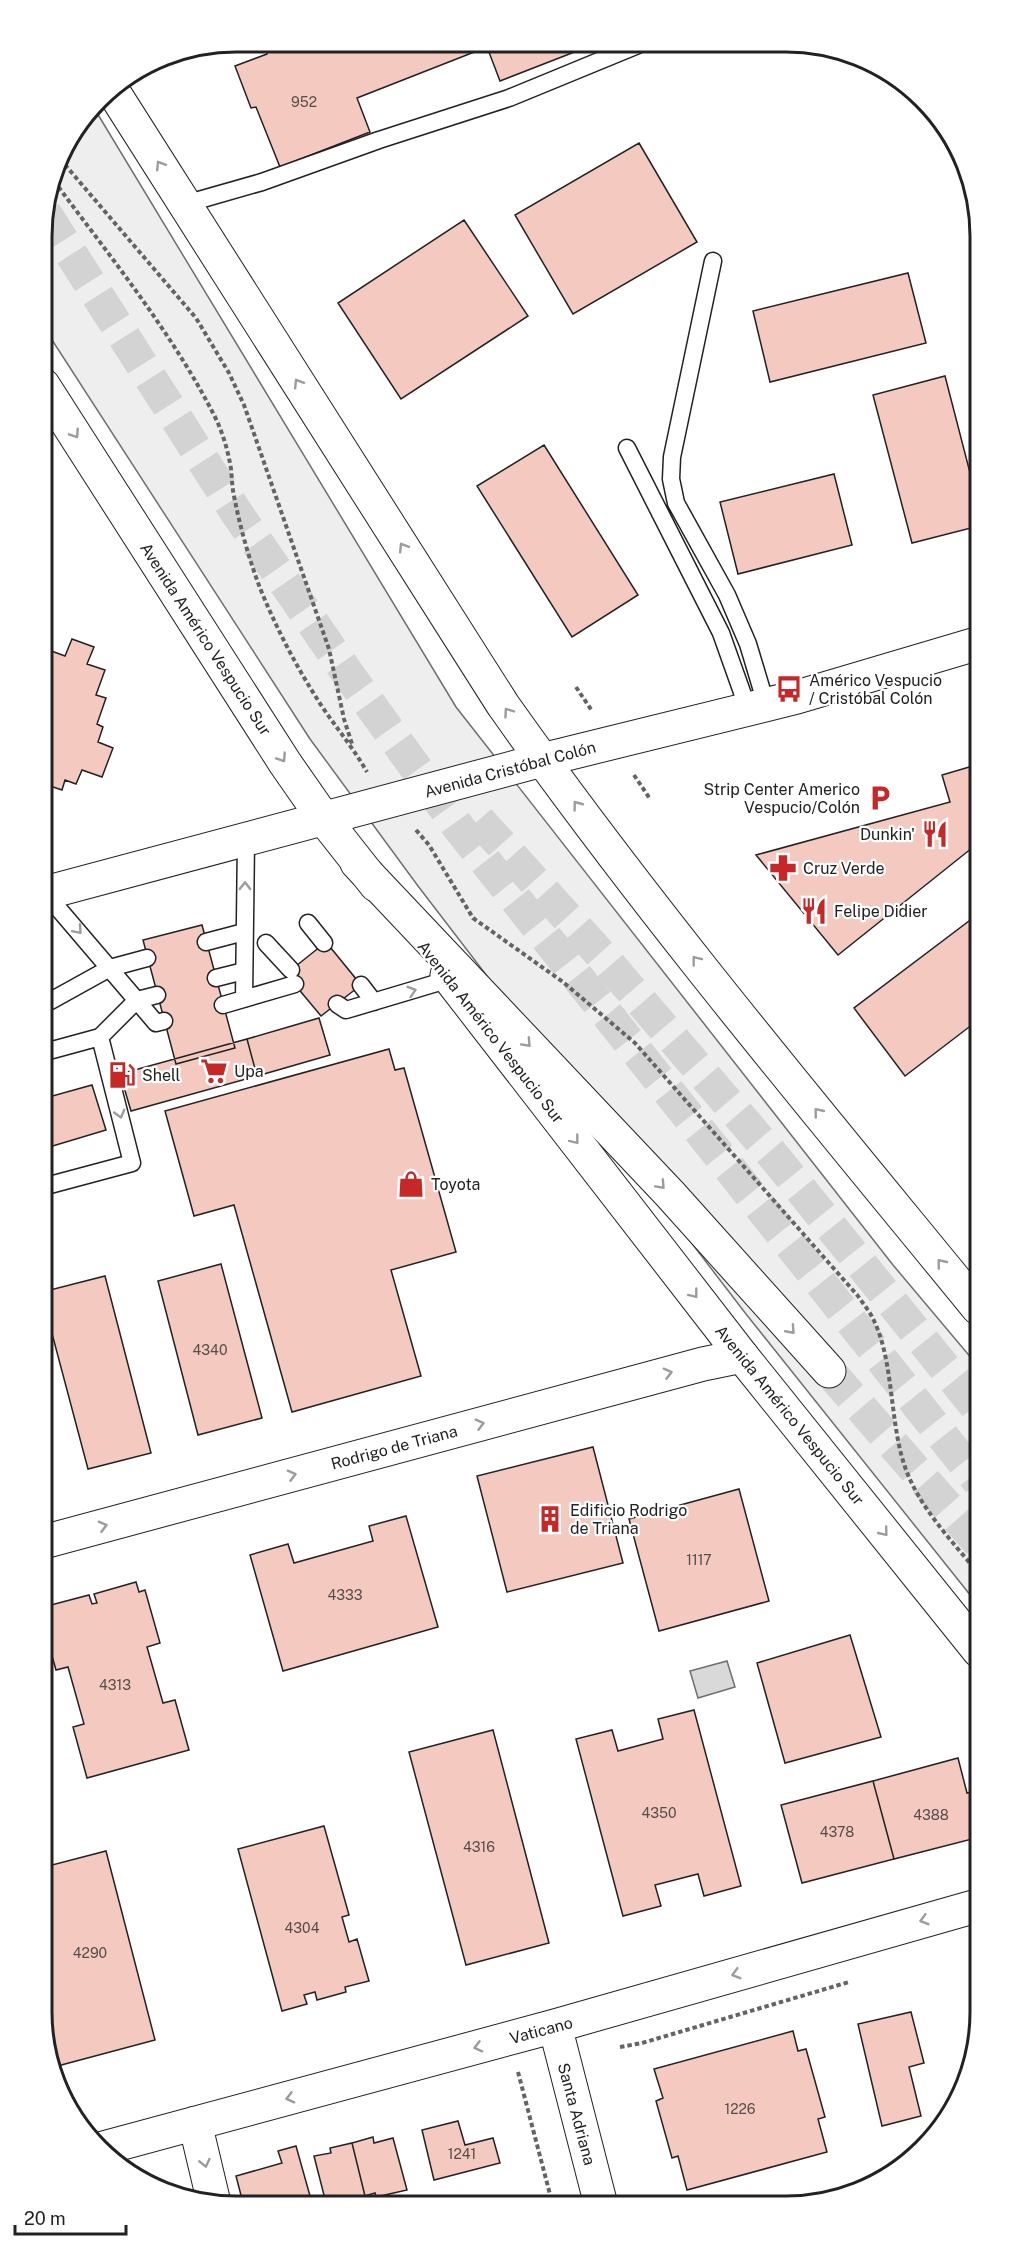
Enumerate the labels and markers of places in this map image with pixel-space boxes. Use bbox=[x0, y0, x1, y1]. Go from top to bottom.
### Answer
place label: Américo Vespucio / Cristóbal Colón bbox=[809, 671, 942, 708]
bus stop icon: Américo Vespucio / Cristóbal Colón bbox=[774, 674, 804, 704]
place label: Strip Center Americo Vespucio/Colón bbox=[703, 780, 860, 817]
parking icon: Strip Center Americo Vespucio/Colón bbox=[865, 783, 895, 813]
restaurant icon: Dunkin' bbox=[920, 819, 950, 849]
place label: Dunkin' bbox=[860, 825, 915, 844]
pharmacy icon: Cruz Verde bbox=[768, 853, 798, 883]
place label: Cruz Verde bbox=[803, 859, 885, 878]
restaurant icon: Felipe Didier bbox=[799, 896, 829, 926]
place label: Felipe Didier bbox=[834, 902, 928, 921]
supermarket icon: Upa bbox=[199, 1056, 229, 1086]
fuel station icon: Shell bbox=[107, 1060, 137, 1090]
place label: Upa bbox=[234, 1062, 263, 1081]
place label: Shell bbox=[142, 1066, 181, 1085]
shop icon: Toyota bbox=[396, 1169, 426, 1199]
place label: Toyota bbox=[431, 1175, 480, 1194]
place label: Edificio Rodrigo de Triana bbox=[570, 1501, 687, 1538]
building icon: Edificio Rodrigo de Triana bbox=[535, 1504, 565, 1534]

